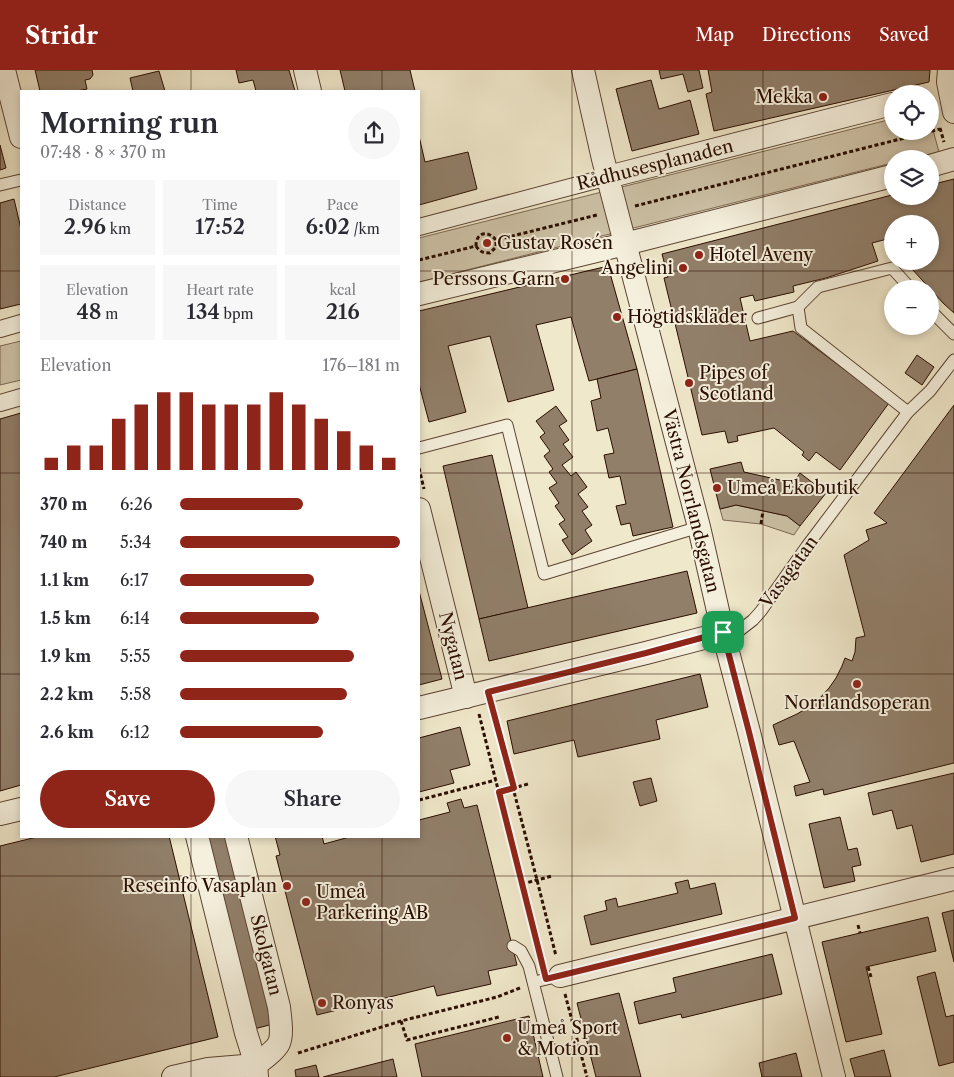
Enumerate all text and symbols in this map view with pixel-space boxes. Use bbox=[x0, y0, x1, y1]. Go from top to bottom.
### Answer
text: Stridr bbox=[25, 21, 98, 50]
text: Map bbox=[695, 24, 734, 46]
text: Directions bbox=[762, 24, 851, 46]
text: Saved bbox=[879, 24, 929, 46]
map controls bbox=[884, 85, 939, 335]
button: locate bbox=[884, 85, 939, 140]
place label: Mekka bbox=[755, 86, 814, 108]
marker: Mekka bbox=[817, 91, 829, 103]
text: Morning run bbox=[40, 106, 219, 140]
button: share bbox=[348, 107, 400, 159]
street label: Rådhusesplanaden bbox=[574, 135, 736, 195]
text: 07:48 · 8 × 370 m bbox=[40, 142, 166, 162]
button: layers bbox=[884, 150, 939, 205]
text: Distance bbox=[68, 196, 126, 214]
text: Time bbox=[202, 196, 238, 214]
text: Pace bbox=[327, 196, 358, 214]
text: 2.96 bbox=[64, 214, 106, 239]
text: 17:52 bbox=[195, 214, 245, 239]
text: 6:02 bbox=[306, 214, 350, 239]
button: + bbox=[884, 215, 939, 270]
text: km bbox=[106, 220, 131, 238]
text: /km bbox=[350, 220, 380, 238]
place label: Gustav Rosén bbox=[497, 232, 613, 254]
marker: Gustav Rosén bbox=[481, 237, 493, 249]
place label: Hotel Aveny bbox=[709, 244, 814, 266]
marker: Hotel Aveny bbox=[693, 249, 705, 261]
place label: Angelini bbox=[600, 257, 674, 279]
marker: Angelini bbox=[677, 262, 689, 274]
place label: Perssons Garn bbox=[432, 268, 555, 290]
marker: Perssons Garn bbox=[559, 273, 571, 285]
button: − bbox=[884, 280, 939, 335]
text: Elevation bbox=[66, 281, 129, 299]
text: Heart rate bbox=[186, 281, 254, 299]
text: kcal bbox=[329, 281, 356, 299]
text: 48 bbox=[76, 299, 102, 324]
text: 134 bbox=[186, 299, 220, 324]
text: 216 bbox=[326, 299, 360, 324]
text: m bbox=[102, 305, 118, 323]
text: bpm bbox=[220, 305, 254, 323]
place label: Högtidskläder bbox=[627, 306, 747, 328]
marker: Högtidskläder bbox=[611, 311, 623, 323]
text: Elevation bbox=[40, 355, 111, 375]
text: 176–181 m bbox=[323, 355, 400, 375]
place label: Pipes of Scotland bbox=[699, 362, 774, 405]
marker: Pipes of Scotland bbox=[683, 377, 695, 389]
street label: Västra Norrlandsgatan bbox=[657, 406, 724, 595]
place label: Umeå Ekobutik bbox=[727, 477, 860, 499]
marker: Umeå Ekobutik bbox=[711, 482, 723, 494]
text: 370 m bbox=[40, 494, 88, 514]
text: 6:26 bbox=[120, 494, 152, 514]
street label: Vasagatan bbox=[755, 531, 823, 613]
text: 740 m bbox=[40, 532, 87, 552]
text: 5:34 bbox=[120, 532, 151, 552]
text: 1.1 km bbox=[40, 570, 89, 590]
text: 6:17 bbox=[120, 570, 148, 590]
text: 1.5 km bbox=[40, 608, 91, 628]
text: 6:14 bbox=[120, 608, 150, 628]
street label: Nygatan bbox=[434, 609, 472, 683]
pin bbox=[702, 611, 744, 653]
icon: arrive bbox=[709, 618, 737, 646]
text: 1.9 km bbox=[40, 646, 91, 666]
text: 5:55 bbox=[120, 646, 151, 666]
marker: Norrlandsoperan bbox=[851, 678, 863, 690]
text: 2.2 km bbox=[40, 684, 94, 704]
text: 5:58 bbox=[120, 684, 151, 704]
place label: Norrlandsoperan bbox=[784, 692, 930, 714]
text: 2.6 km bbox=[40, 722, 94, 742]
text: 6:12 bbox=[120, 722, 150, 742]
button: Save bbox=[40, 770, 215, 828]
button: Share bbox=[225, 770, 400, 828]
place label: Reseinfo Vasaplan bbox=[122, 875, 277, 897]
marker: Reseinfo Vasaplan bbox=[281, 880, 293, 892]
place label: Umeå Parkering AB bbox=[316, 881, 428, 924]
marker: Umeå Parkering AB bbox=[300, 896, 312, 908]
street label: Skolgatan bbox=[245, 912, 287, 998]
place label: Ronyas bbox=[332, 992, 394, 1014]
marker: Ronyas bbox=[316, 997, 328, 1009]
place label: Umeå Sport & Motion bbox=[517, 1017, 619, 1060]
marker: Umeå Sport & Motion bbox=[501, 1032, 513, 1044]

